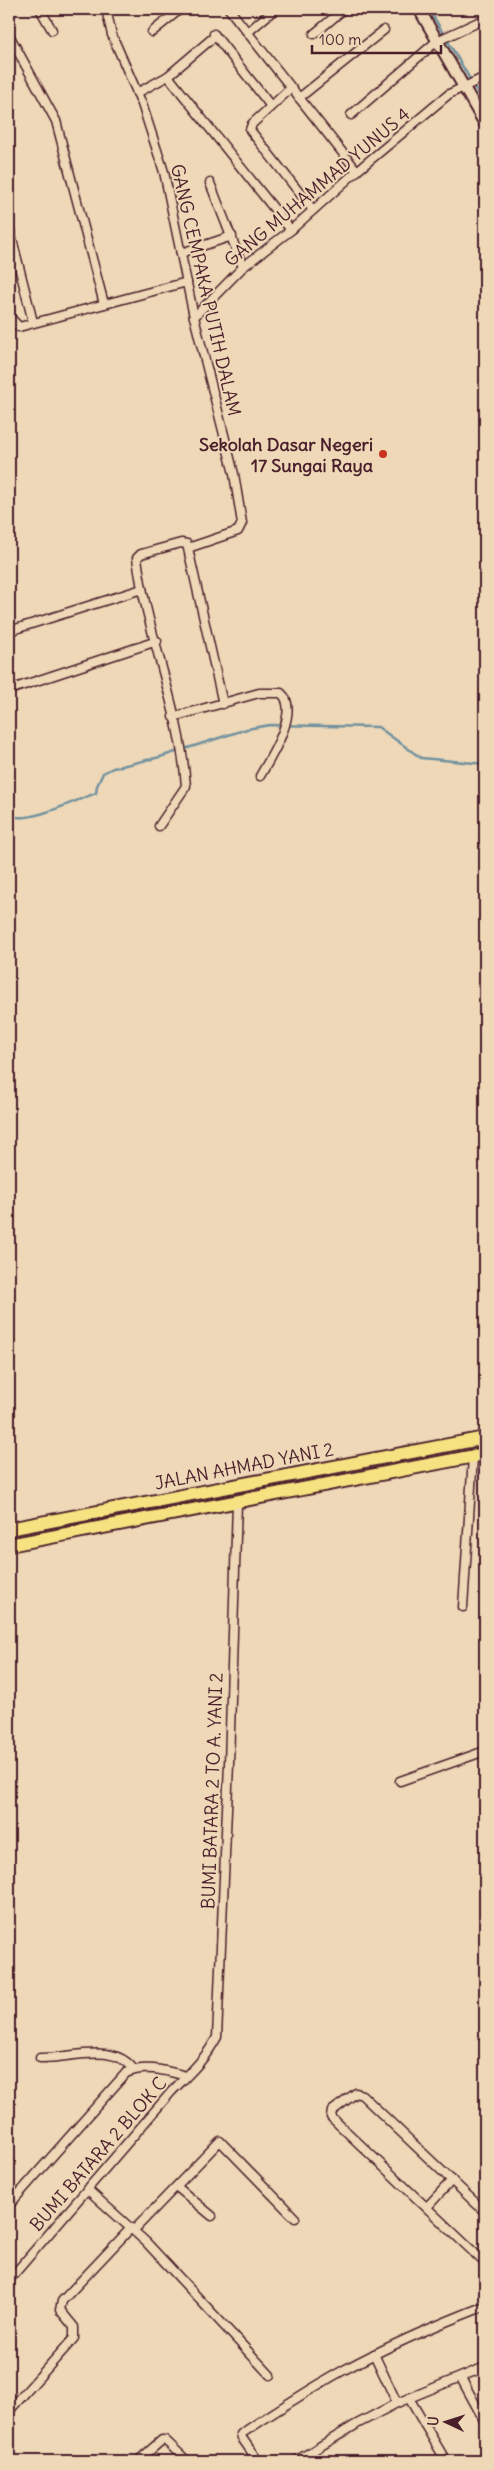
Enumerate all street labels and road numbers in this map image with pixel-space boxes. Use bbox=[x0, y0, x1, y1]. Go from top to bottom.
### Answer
street label: GANG MUHAMMAD YUNUS 4 bbox=[220, 103, 414, 271]
street label: GANG CEMPAKA PUTIH DALAM bbox=[166, 162, 246, 418]
street label: JALAN AHMAD YANI 2 bbox=[153, 1437, 336, 1495]
street label: BUMI BATARA 2 TO A. YANI 2 bbox=[196, 1672, 228, 1910]
street label: BUMI BATARA 2 BLOK C bbox=[25, 2072, 171, 2236]

